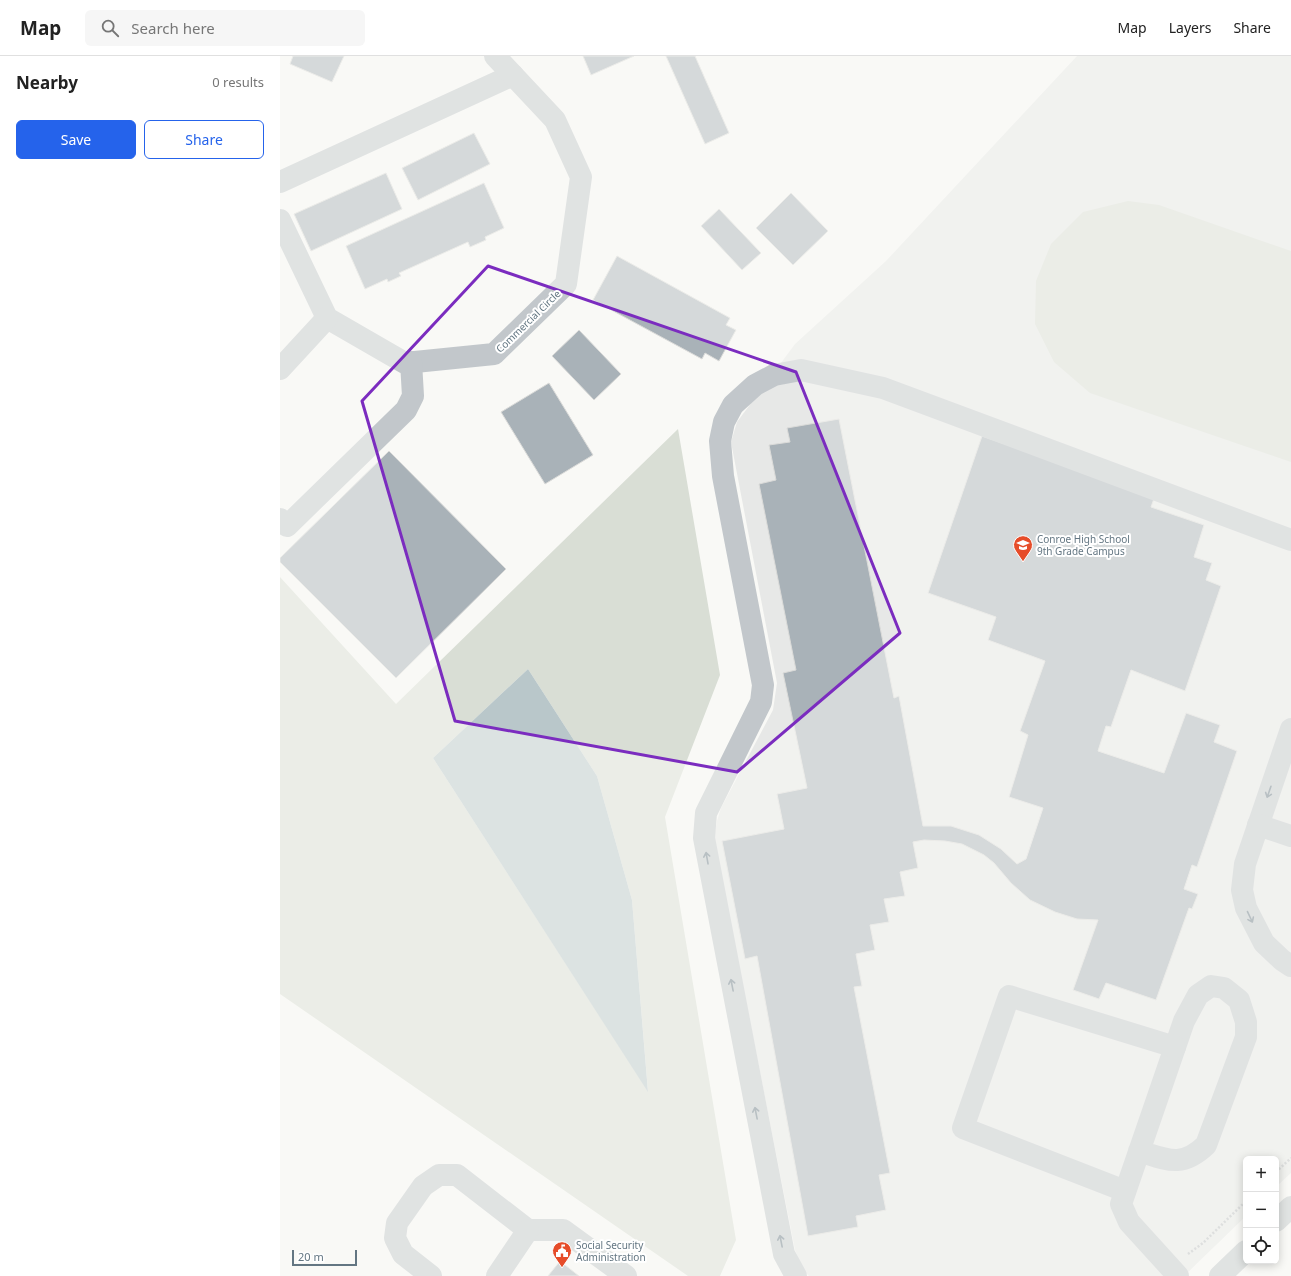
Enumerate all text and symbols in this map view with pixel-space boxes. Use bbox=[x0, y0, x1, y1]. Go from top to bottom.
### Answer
search box bbox=[85, 10, 365, 46]
text: Map bbox=[20, 15, 61, 41]
icon: search bbox=[99, 17, 121, 39]
text: Search here bbox=[131, 18, 215, 38]
text: Map bbox=[1118, 18, 1147, 37]
text: Layers bbox=[1169, 18, 1211, 37]
text: Share bbox=[1233, 18, 1271, 37]
text: Nearby bbox=[16, 71, 78, 94]
text: 0 results bbox=[212, 73, 264, 91]
button: Save bbox=[16, 120, 136, 159]
button: Share bbox=[144, 120, 264, 159]
street label: Commercial Circle bbox=[493, 286, 564, 355]
place label: Conroe High School 9th Grade Campus bbox=[1037, 532, 1130, 558]
school or university icon: Conroe High School 9th Grade Campus bbox=[1012, 534, 1034, 562]
one-way arrow bbox=[1265, 786, 1273, 798]
one-way arrow bbox=[703, 852, 711, 865]
one-way arrow bbox=[1247, 910, 1254, 922]
one-way arrow bbox=[727, 979, 735, 992]
one-way arrow bbox=[752, 1107, 760, 1120]
map controls bbox=[1243, 1156, 1279, 1264]
button: + bbox=[1243, 1156, 1279, 1192]
button: − bbox=[1243, 1192, 1279, 1228]
button: locate bbox=[1243, 1228, 1279, 1264]
one-way arrow bbox=[777, 1234, 785, 1247]
place label: Social Security Administration bbox=[576, 1238, 646, 1264]
public building icon: Social Security Administration bbox=[551, 1240, 573, 1268]
scale bar bbox=[292, 1248, 357, 1267]
text: 20 m bbox=[298, 1249, 324, 1264]

